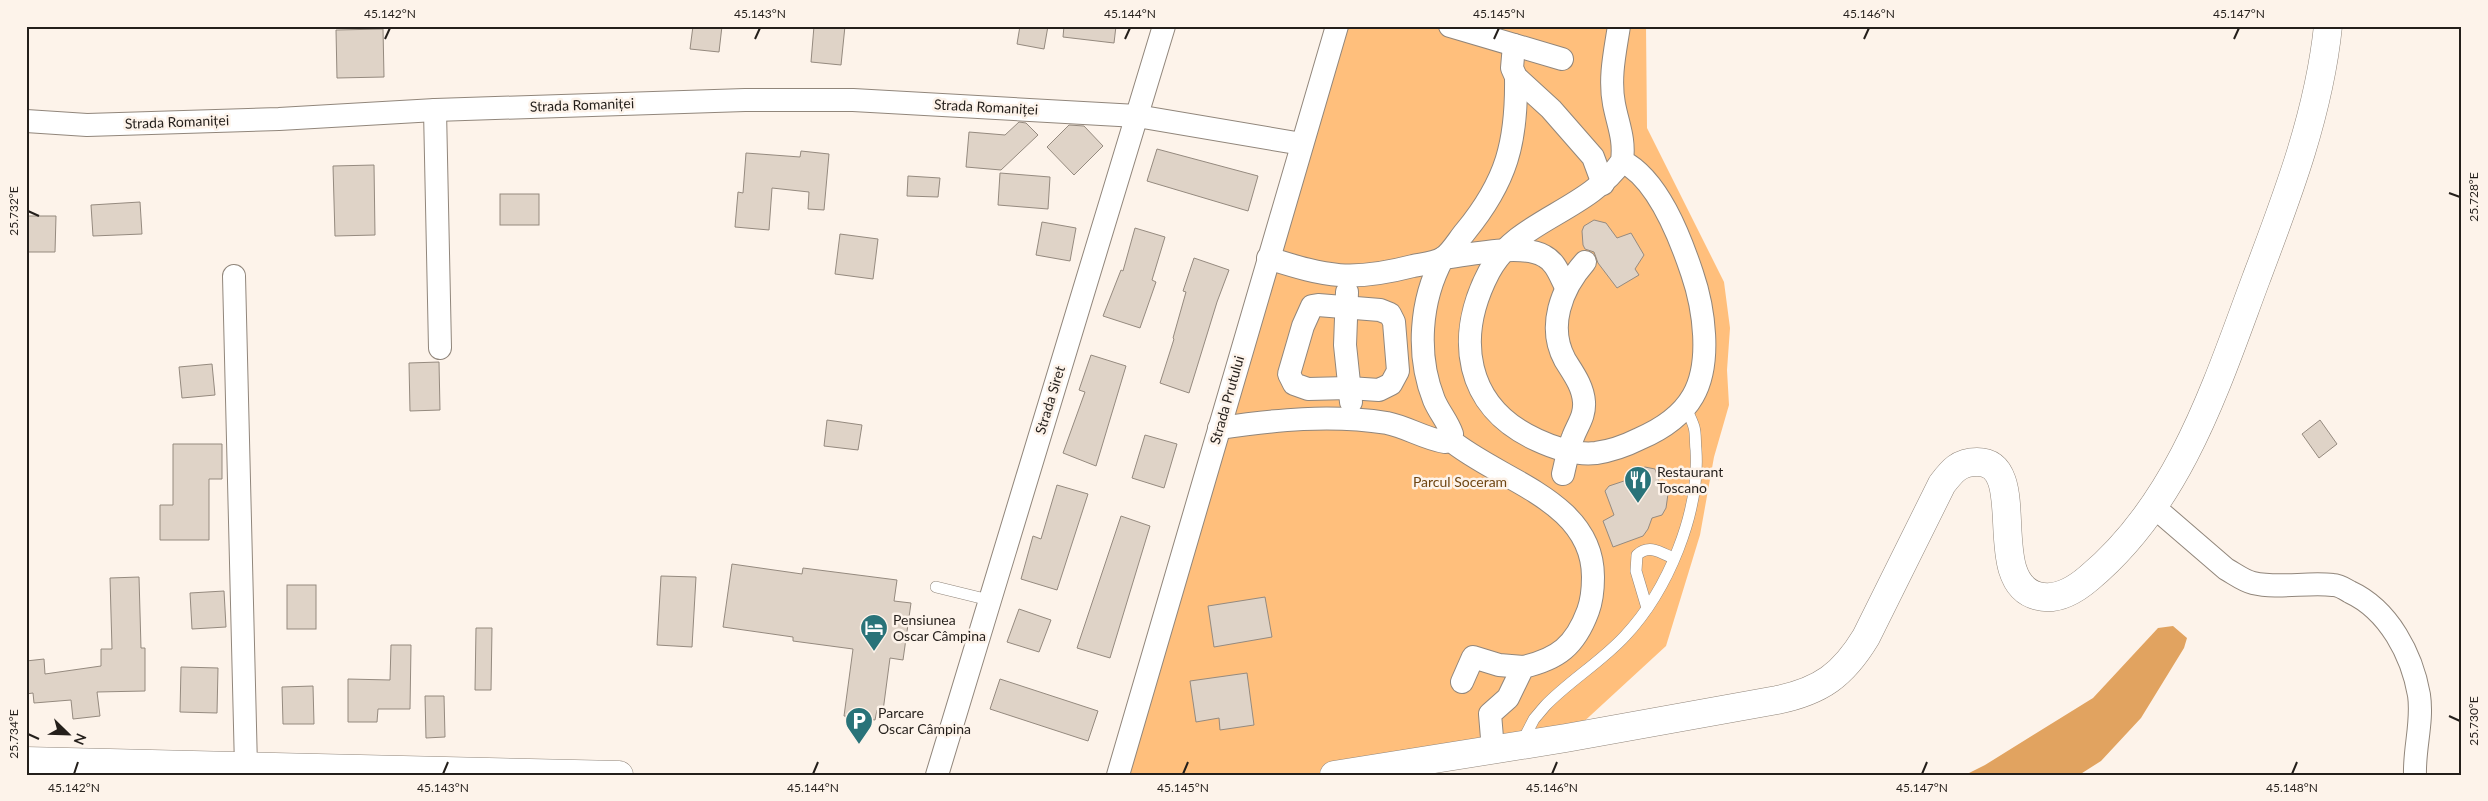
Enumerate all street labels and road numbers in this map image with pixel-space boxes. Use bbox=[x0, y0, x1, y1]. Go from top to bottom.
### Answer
street label: Strada Romaniței bbox=[530, 94, 634, 115]
street label: Strada Romaniței bbox=[934, 95, 1039, 118]
street label: Strada Romaniței bbox=[125, 111, 229, 132]
street label: Strada Prutului bbox=[1206, 354, 1247, 446]
street label: Strada Siret bbox=[1031, 364, 1068, 436]

